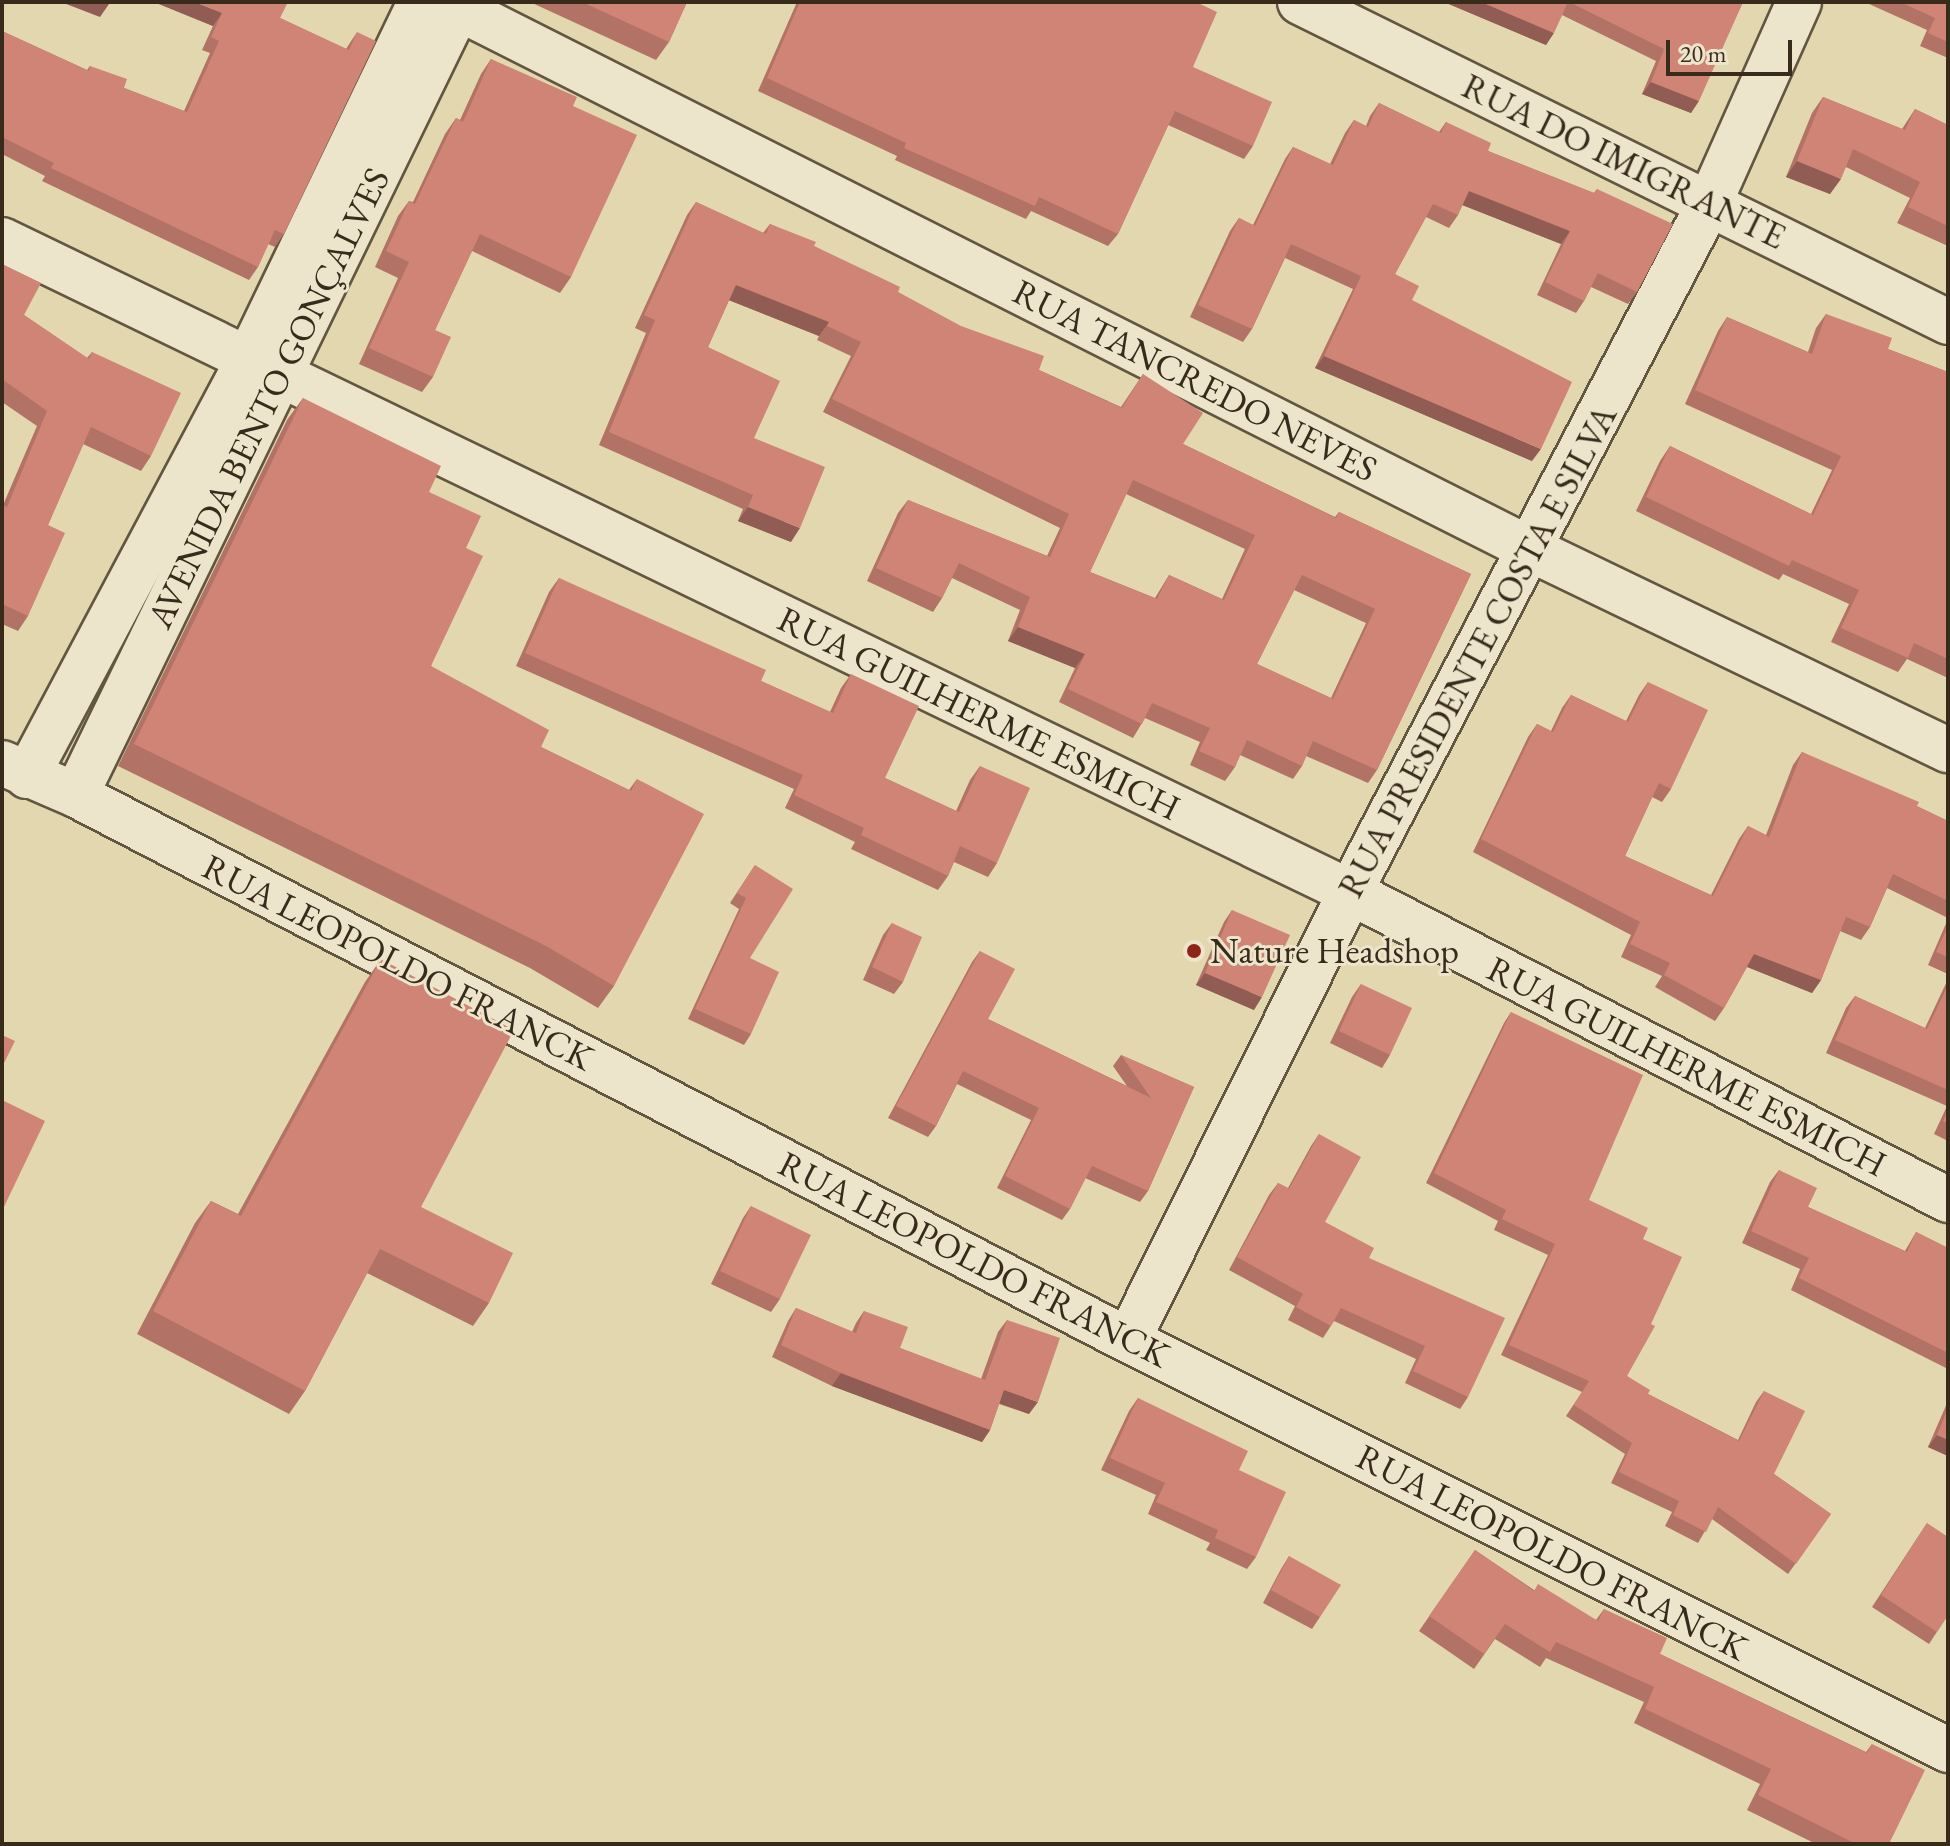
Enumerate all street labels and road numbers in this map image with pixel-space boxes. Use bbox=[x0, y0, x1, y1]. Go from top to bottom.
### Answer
street label: RUA DO IMIGRANTE bbox=[1455, 64, 1793, 258]
street label: AVENIDA BENTO GONÇALVES bbox=[138, 161, 398, 635]
street label: RUA TANCREDO NEVES bbox=[1006, 269, 1384, 491]
street label: RUA PRESIDENTE COSTA E SILVA bbox=[1328, 397, 1626, 905]
street label: RUA GUILHERME ESMICH bbox=[771, 597, 1187, 829]
street label: RUA LEOPOLDO FRANCK bbox=[196, 845, 600, 1079]
street label: RUA GUILHERME ESMICH bbox=[1480, 946, 1894, 1186]
street label: RUA LEOPOLDO FRANCK bbox=[772, 1142, 1176, 1376]
street label: RUA LEOPOLDO FRANCK bbox=[1350, 1435, 1754, 1669]

